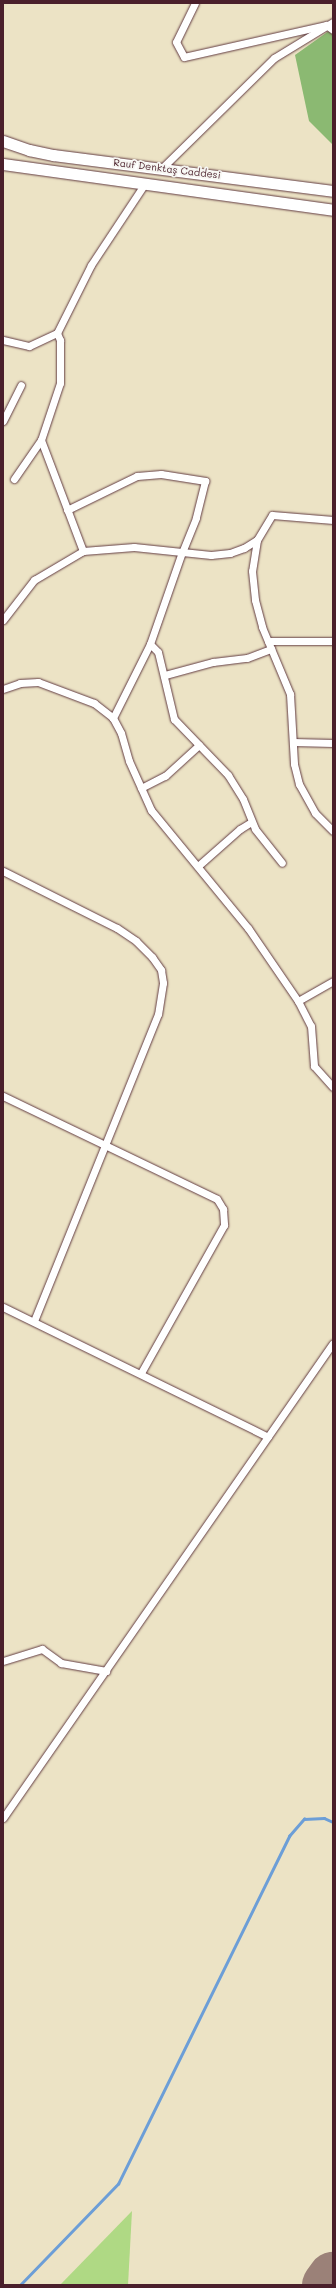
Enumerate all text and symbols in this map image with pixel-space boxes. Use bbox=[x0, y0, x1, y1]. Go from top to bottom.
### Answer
street label: Rauf Denktaş Caddesi bbox=[113, 156, 221, 182]

